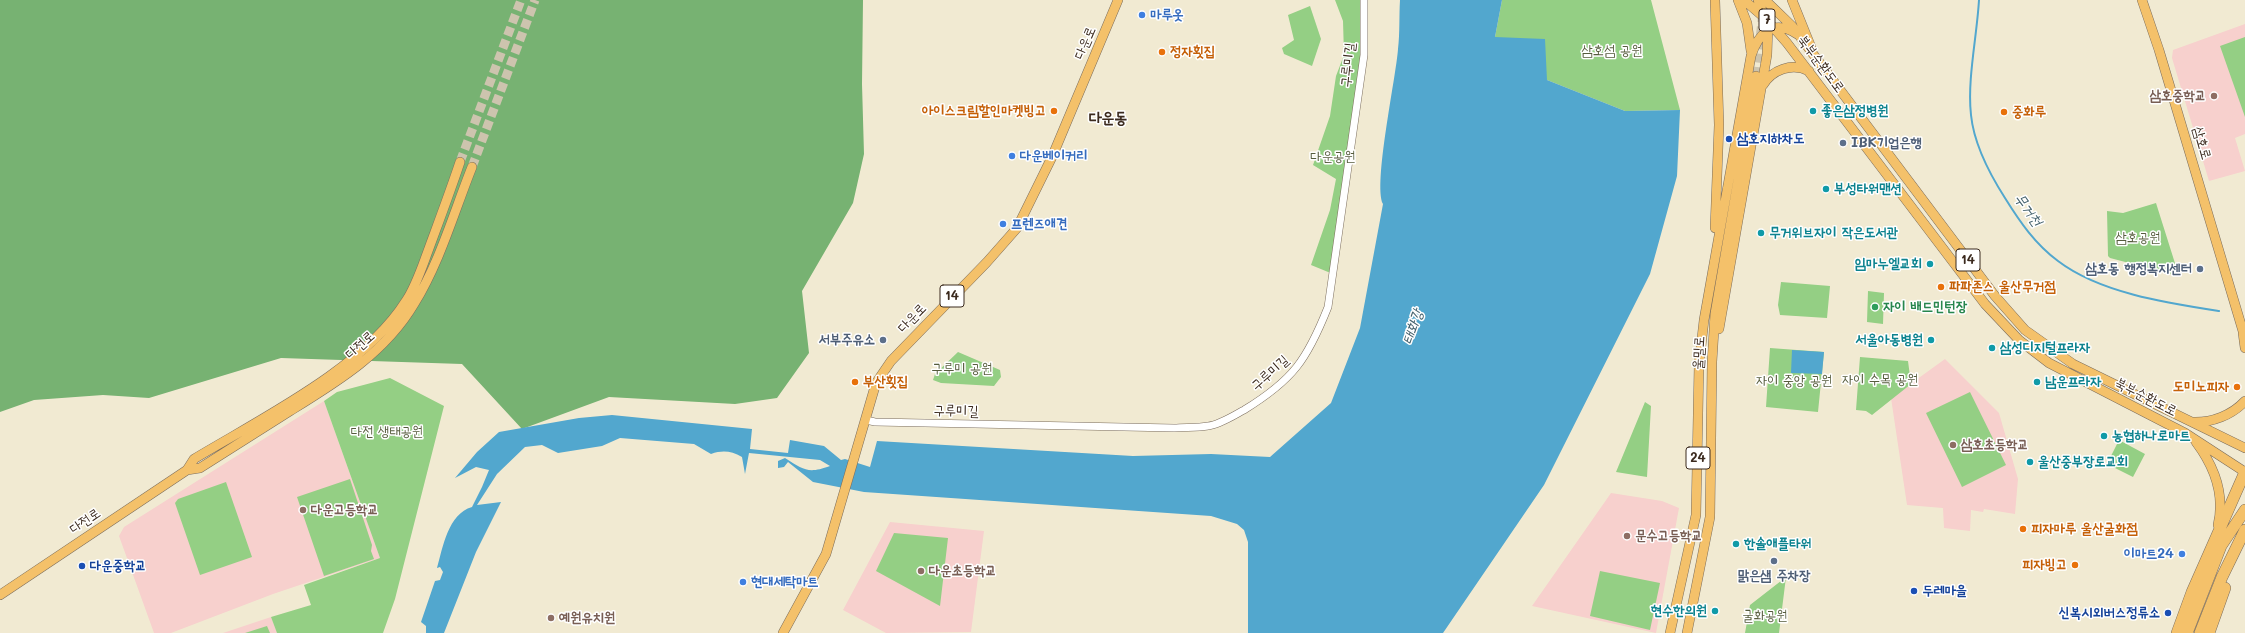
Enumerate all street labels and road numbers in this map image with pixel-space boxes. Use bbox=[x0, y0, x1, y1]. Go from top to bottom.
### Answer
road number: 7 bbox=[1759, 9, 1775, 31]
street label: 다운로 bbox=[1071, 24, 1099, 62]
street label: 북부순환도로 bbox=[1794, 32, 1848, 96]
street label: 구루미길 bbox=[1337, 42, 1359, 88]
street label: 삼호로 bbox=[2189, 124, 2215, 162]
road number: 14 bbox=[1956, 249, 1980, 271]
road number: 14 bbox=[940, 285, 964, 307]
street label: 다운로 bbox=[894, 300, 930, 336]
street label: 다전로 bbox=[342, 327, 378, 363]
street label: 울밀로 bbox=[1690, 336, 1708, 370]
street label: 구루미길 bbox=[1248, 352, 1292, 394]
street label: 북부순환도로 bbox=[2112, 374, 2180, 420]
street label: 구루미길 bbox=[933, 402, 979, 420]
road number: 24 bbox=[1686, 447, 1710, 469]
street label: 다전로 bbox=[66, 505, 104, 537]

